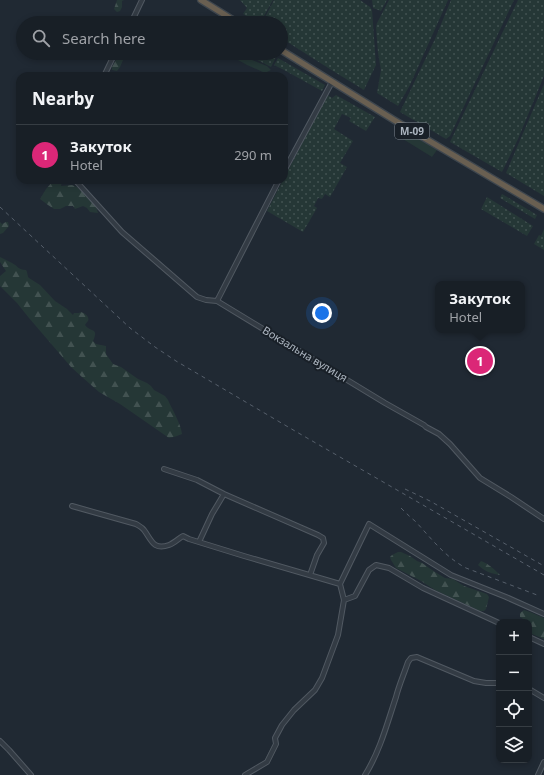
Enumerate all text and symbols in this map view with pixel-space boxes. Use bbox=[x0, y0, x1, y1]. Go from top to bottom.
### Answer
search box bbox=[16, 16, 288, 60]
icon: search bbox=[30, 27, 52, 49]
text: Search here bbox=[62, 28, 145, 48]
text: Nearby bbox=[32, 87, 94, 110]
road number: М-09 bbox=[395, 123, 429, 139]
text: Закуток bbox=[70, 136, 132, 156]
text: 1 bbox=[41, 146, 49, 164]
text: 290 m bbox=[234, 146, 272, 164]
text: Hotel bbox=[70, 156, 103, 174]
popup bbox=[435, 281, 525, 333]
text: Закуток bbox=[449, 288, 511, 308]
your location bbox=[312, 303, 332, 323]
text: Hotel bbox=[449, 308, 482, 326]
street label: Вокзальна вулиця bbox=[260, 322, 351, 385]
pin: 1 bbox=[467, 346, 493, 376]
map controls bbox=[496, 619, 532, 763]
button: + bbox=[496, 619, 532, 655]
button: − bbox=[496, 655, 532, 691]
button: locate bbox=[496, 691, 532, 727]
button: layers bbox=[496, 727, 532, 763]

